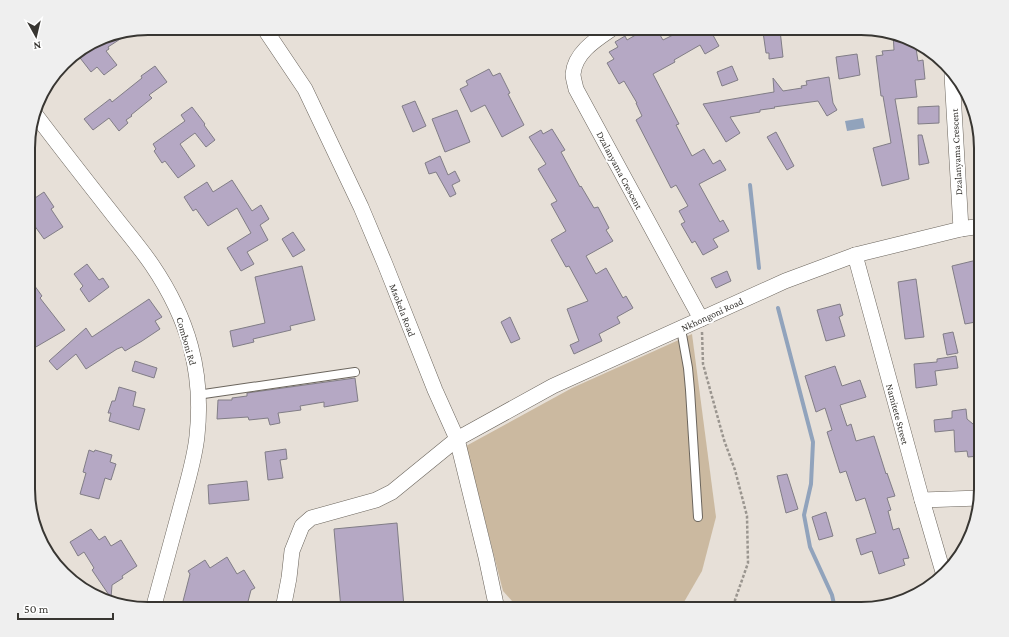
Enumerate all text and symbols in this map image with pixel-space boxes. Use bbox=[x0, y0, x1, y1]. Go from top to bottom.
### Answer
north arrow bbox=[16, 16, 56, 56]
text: N bbox=[32, 39, 42, 52]
street label: Dzalanyama Crescent bbox=[949, 108, 964, 195]
street label: Dzalanyama Crescent bbox=[594, 129, 645, 212]
street label: Msokela Road bbox=[387, 282, 418, 339]
street label: Nkhongoni Road bbox=[680, 295, 746, 334]
street label: Comboni Rd bbox=[174, 316, 199, 367]
street label: Namitete Street bbox=[884, 383, 911, 446]
scale bar bbox=[18, 595, 113, 621]
text: 50 m bbox=[24, 602, 49, 616]

